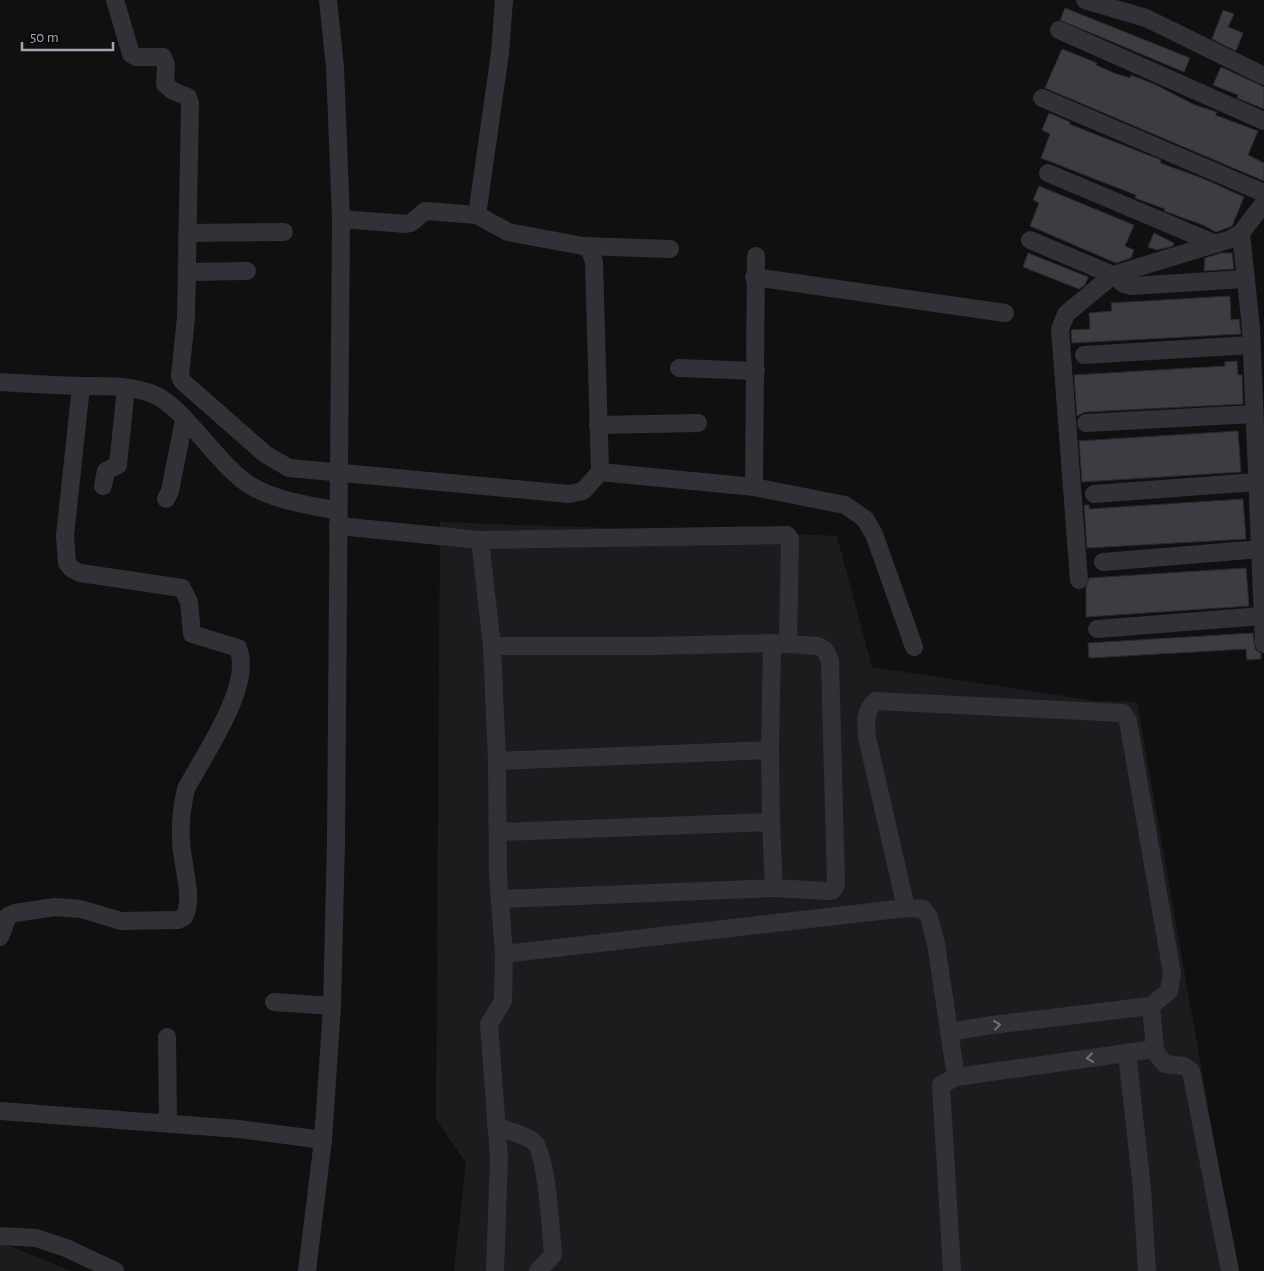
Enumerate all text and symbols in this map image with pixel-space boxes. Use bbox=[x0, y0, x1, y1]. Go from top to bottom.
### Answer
scale bar bbox=[22, 20, 114, 52]
text: 50 m bbox=[30, 30, 59, 45]
one-way arrow bbox=[992, 1020, 1001, 1030]
one-way arrow bbox=[1085, 1052, 1093, 1063]

